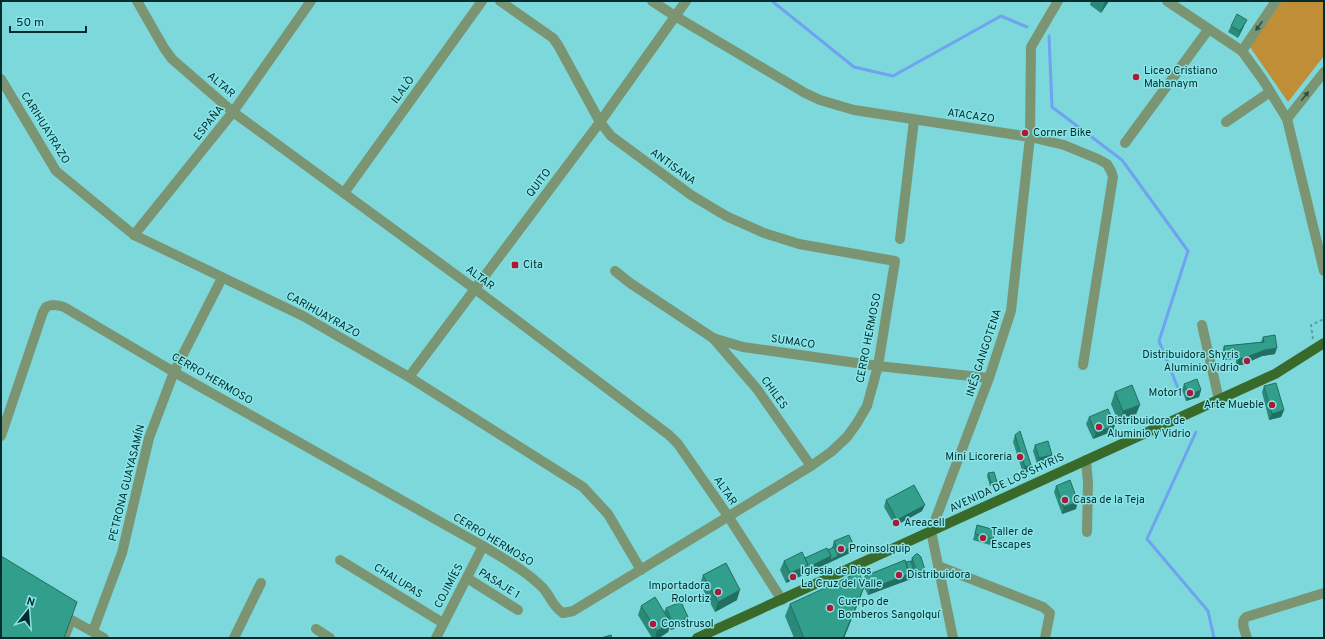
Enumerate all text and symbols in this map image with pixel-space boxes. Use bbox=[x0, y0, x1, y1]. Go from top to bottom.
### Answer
scale bar bbox=[10, 8, 86, 34]
text: 50 m bbox=[16, 15, 44, 31]
one-way arrow bbox=[1255, 21, 1263, 31]
place label: Liceo Cristiano Mahanaym bbox=[1144, 64, 1218, 91]
street label: ALTAR bbox=[204, 69, 238, 101]
marker: Liceo Cristiano Mahanaym bbox=[1131, 72, 1141, 82]
street label: ILALÒ bbox=[388, 73, 418, 107]
street label: CARIHUAYRAZO bbox=[17, 89, 73, 167]
one-way arrow bbox=[1301, 90, 1310, 101]
street label: ESPAÑA bbox=[191, 103, 227, 143]
street label: ATACAZO bbox=[946, 106, 996, 126]
place label: Corner Bike bbox=[1033, 126, 1091, 140]
marker: Corner Bike bbox=[1020, 128, 1030, 138]
street label: ANTISANA bbox=[647, 146, 699, 188]
street label: QUITO bbox=[524, 166, 554, 200]
place label: Cita bbox=[523, 258, 543, 272]
marker: Cita bbox=[510, 260, 520, 270]
street label: ALTAR bbox=[463, 263, 497, 293]
street label: CARIHUAYRAZO bbox=[284, 289, 362, 341]
street label: CERRO HERMOSO bbox=[853, 292, 885, 384]
street label: INÉS GANGOTENA bbox=[962, 307, 1005, 399]
street label: SUMACO bbox=[770, 332, 816, 352]
place label: Distribuidora Shyris Aluminio Vidrio bbox=[1142, 348, 1239, 375]
street label: CERRO HERMOSO bbox=[169, 350, 255, 408]
marker: Distribuidora Shyris Aluminio Vidrio bbox=[1242, 356, 1252, 366]
street label: CHILES bbox=[757, 374, 791, 412]
place label: Motor1 bbox=[1149, 386, 1182, 400]
marker: Motor1 bbox=[1185, 388, 1195, 398]
place label: Arte Mueble bbox=[1204, 398, 1264, 412]
marker: Arte Mueble bbox=[1267, 400, 1277, 410]
place label: Distribuidora de Aluminio y Vidrio bbox=[1107, 414, 1191, 441]
marker: Distribuidora de Aluminio y Vidrio bbox=[1094, 422, 1104, 432]
street label: PETRONA GUAYASAMÍN bbox=[105, 423, 148, 543]
place label: Mini Licoreria bbox=[945, 450, 1012, 464]
street label: AVENIDA DE LOS SHYRIS bbox=[947, 450, 1067, 516]
marker: Mini Licoreria bbox=[1015, 452, 1025, 462]
street label: ALTAR bbox=[710, 474, 740, 508]
place label: Casa de la Teja bbox=[1073, 493, 1145, 507]
marker: Casa de la Teja bbox=[1060, 495, 1070, 505]
street label: CERRO HERMOSO bbox=[450, 510, 536, 570]
place label: Areacell bbox=[904, 516, 945, 530]
marker: Areacell bbox=[891, 518, 901, 528]
place label: Taller de Escapes bbox=[991, 525, 1033, 552]
marker: Taller de Escapes bbox=[978, 533, 988, 543]
place label: Proinsolquip bbox=[849, 542, 911, 556]
marker: Proinsolquip bbox=[836, 544, 846, 554]
street label: CHALUPAS bbox=[371, 560, 425, 602]
street label: COJIMÍES bbox=[431, 561, 467, 611]
place label: Iglesia de Dios La Cruz del Valle bbox=[801, 564, 882, 591]
street label: PASAJE 1 bbox=[476, 566, 522, 602]
place label: Distribuidora bbox=[907, 568, 971, 582]
marker: Distribuidora bbox=[894, 570, 904, 580]
marker: Iglesia de Dios La Cruz del Valle bbox=[788, 572, 798, 582]
place label: Importadora Rolortiz bbox=[648, 579, 710, 606]
marker: Importadora Rolortiz bbox=[713, 587, 723, 597]
north arrow bbox=[8, 591, 48, 631]
text: N bbox=[25, 595, 36, 610]
place label: Cuerpo de Bomberos Sangolquí bbox=[838, 595, 941, 622]
marker: Cuerpo de Bomberos Sangolquí bbox=[825, 603, 835, 613]
place label: Construsol bbox=[661, 617, 714, 631]
marker: Construsol bbox=[648, 619, 658, 629]

